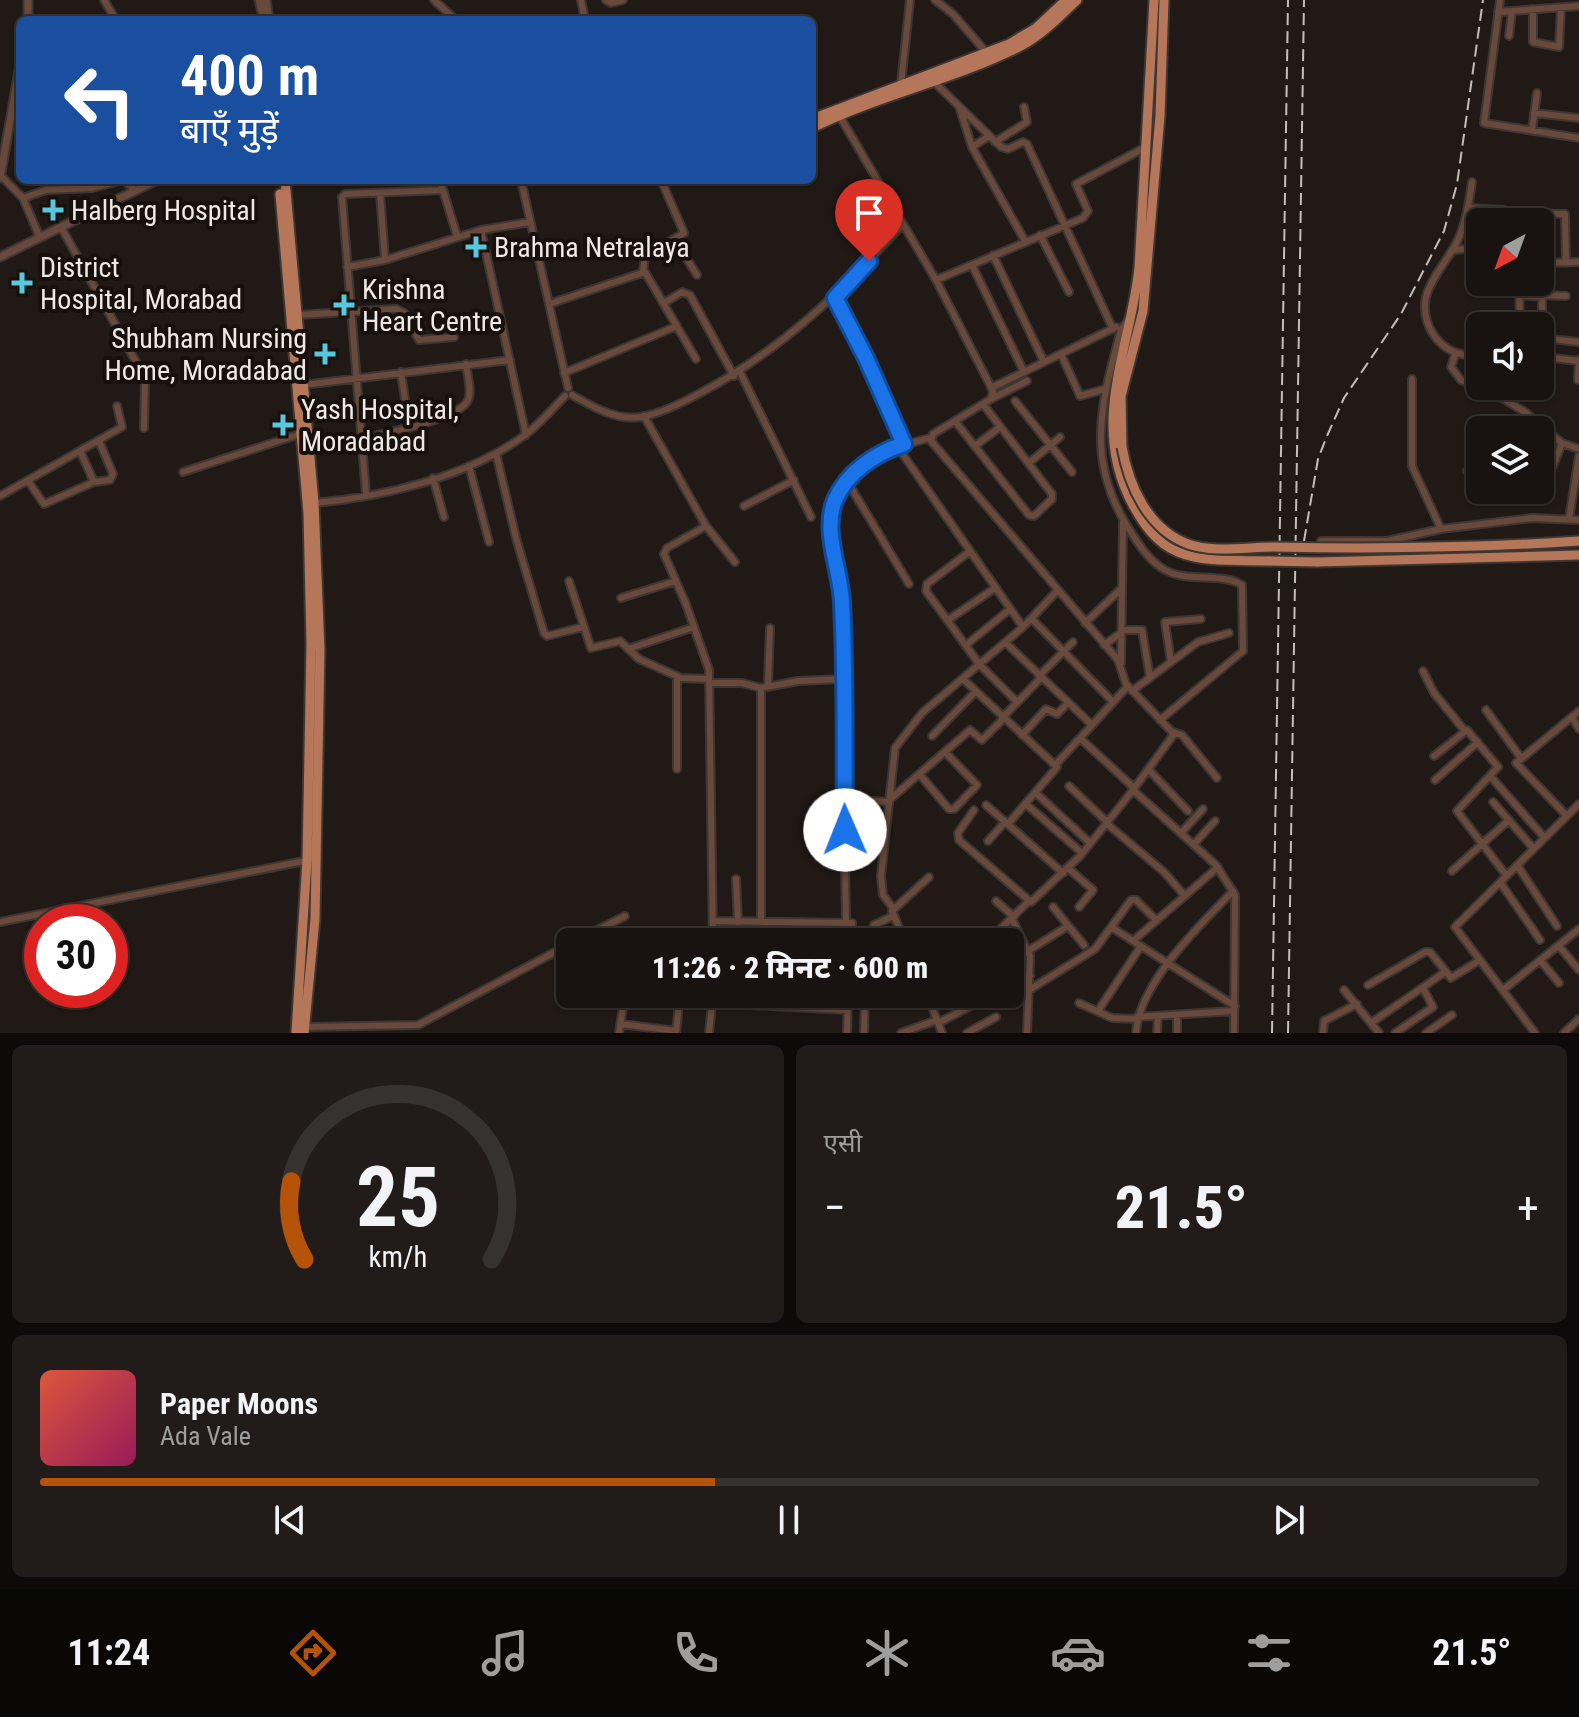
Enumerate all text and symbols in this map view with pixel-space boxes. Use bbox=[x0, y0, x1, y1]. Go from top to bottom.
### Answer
text: 400 m bbox=[180, 43, 319, 109]
icon: left bbox=[48, 48, 152, 152]
text: बाएँ मुड़ें bbox=[180, 110, 279, 152]
pin bbox=[835, 179, 903, 261]
icon: arrive bbox=[847, 191, 891, 235]
place label: Halberg Hospital bbox=[71, 194, 256, 227]
marker: Halberg Hospital bbox=[42, 199, 64, 221]
north arrow bbox=[1466, 208, 1554, 296]
map controls bbox=[1466, 208, 1554, 504]
place label: Brahma Netralaya bbox=[494, 231, 690, 264]
marker: Brahma Netralaya bbox=[465, 236, 487, 258]
place label: District Hospital, Morabad bbox=[40, 251, 242, 316]
marker: District Hospital, Morabad bbox=[11, 272, 33, 294]
place label: Krishna Heart Centre bbox=[362, 273, 502, 338]
marker: Krishna Heart Centre bbox=[333, 294, 355, 316]
button: sound bbox=[1466, 312, 1554, 400]
place label: Shubham Nursing Home, Moradabad bbox=[104, 322, 307, 387]
marker: Shubham Nursing Home, Moradabad bbox=[314, 343, 336, 365]
place label: Yash Hospital, Moradabad bbox=[301, 393, 459, 458]
marker: Yash Hospital, Moradabad bbox=[272, 414, 294, 436]
button: layers bbox=[1466, 416, 1554, 504]
position arrow bbox=[803, 788, 887, 872]
speed limit sign: 30 bbox=[24, 904, 128, 1008]
text: 11:26 · 2 मिनट · 600 m bbox=[652, 950, 928, 985]
text: एसी bbox=[824, 1128, 862, 1158]
text: 25 bbox=[356, 1149, 440, 1246]
text: 21.5° bbox=[1115, 1172, 1248, 1243]
text: − bbox=[824, 1182, 846, 1234]
text: + bbox=[1517, 1182, 1539, 1234]
text: km/h bbox=[368, 1240, 427, 1274]
text: Paper Moons bbox=[160, 1386, 318, 1421]
text: Ada Vale bbox=[160, 1421, 251, 1451]
icon: previous bbox=[268, 1498, 312, 1542]
icon: pause bbox=[767, 1498, 811, 1542]
icon: next bbox=[1267, 1498, 1311, 1542]
icon: directions bbox=[285, 1625, 341, 1681]
icon: music bbox=[477, 1625, 533, 1681]
icon: phone bbox=[668, 1625, 724, 1681]
icon: climate bbox=[859, 1625, 915, 1681]
icon: car bbox=[1050, 1625, 1106, 1681]
icon: filters bbox=[1241, 1625, 1297, 1681]
text: 11:24 bbox=[68, 1632, 150, 1674]
text: 21.5° bbox=[1432, 1632, 1511, 1674]

